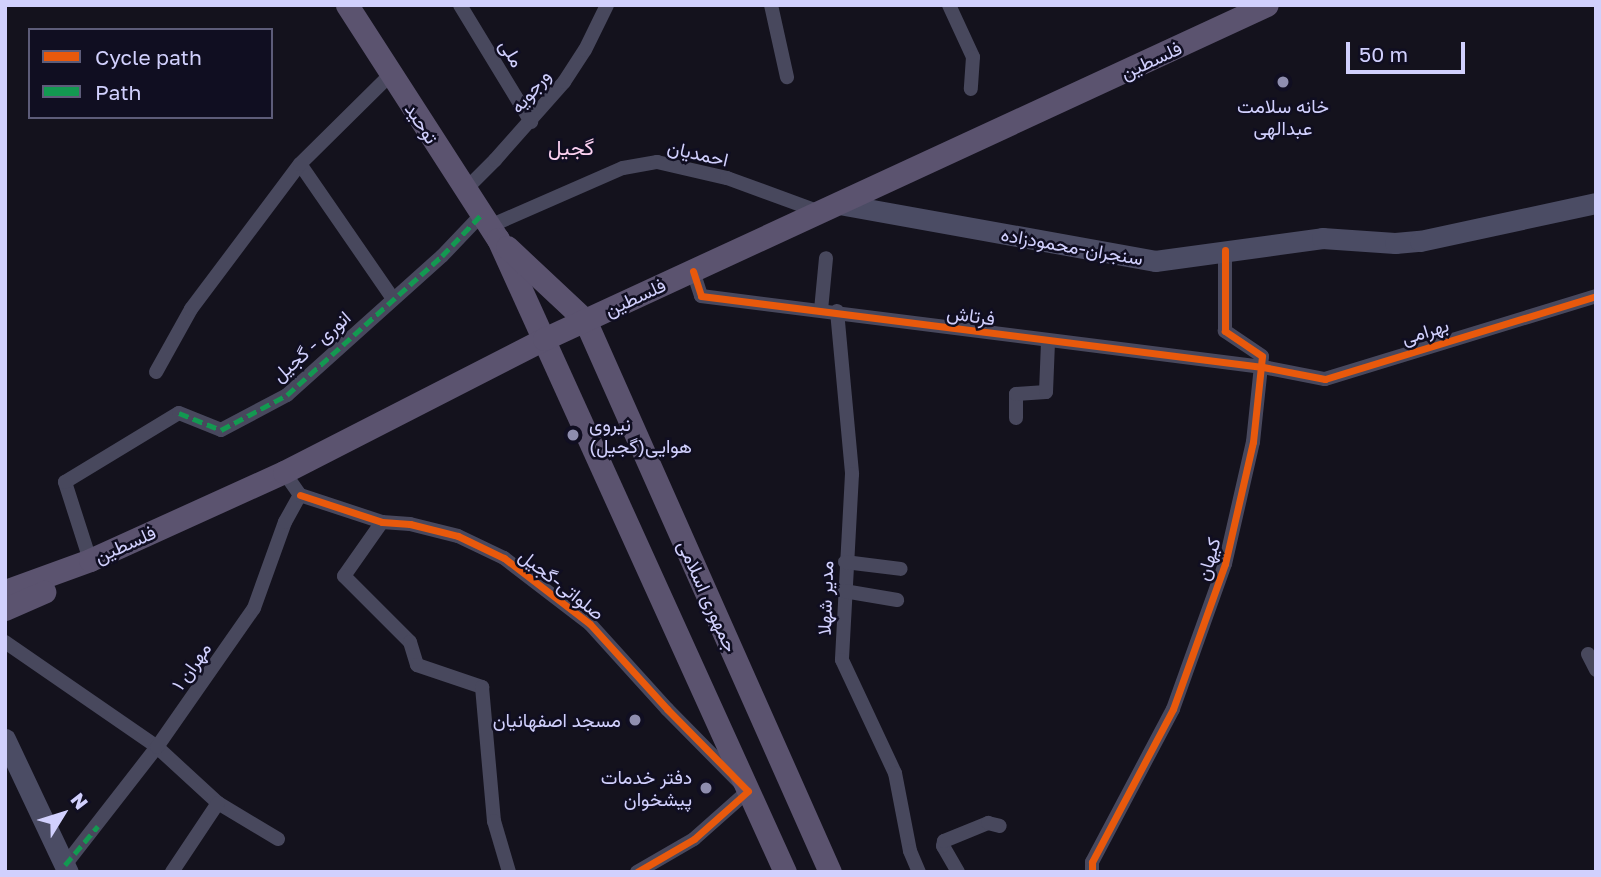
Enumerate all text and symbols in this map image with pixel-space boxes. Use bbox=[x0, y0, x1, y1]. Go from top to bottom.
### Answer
legend bbox=[28, 28, 273, 119]
scale bar bbox=[1349, 28, 1468, 72]
street label: ملی bbox=[495, 35, 529, 71]
street label: فلسطین bbox=[1117, 36, 1185, 84]
text: 50 m bbox=[1359, 41, 1408, 67]
text: Cycle path bbox=[95, 44, 202, 70]
street label: ورجویه bbox=[505, 64, 555, 118]
marker: خانه سلامت عبدالهی bbox=[1273, 72, 1293, 92]
text: Path bbox=[95, 79, 142, 105]
place label: خانه سلامت عبدالهی bbox=[1237, 95, 1329, 139]
street label: توحید bbox=[400, 98, 444, 148]
district label: گجیل bbox=[548, 134, 594, 160]
street label: احمدیان bbox=[665, 135, 731, 171]
street label: سنجران-محمودزاده bbox=[999, 222, 1145, 270]
street label: فلسطین bbox=[601, 273, 669, 321]
street label: فرتاش bbox=[945, 300, 997, 330]
street label: انوری - گجیل bbox=[267, 306, 355, 386]
street label: بهرامی bbox=[1399, 313, 1451, 349]
place label: نیروی هوایی(گجیل) bbox=[589, 413, 692, 457]
marker: نیروی هوایی(گجیل) bbox=[563, 425, 583, 445]
street label: فلسطین bbox=[91, 520, 159, 568]
street label: کیهان bbox=[1191, 535, 1225, 583]
street label: جمهوری اسلامی bbox=[673, 537, 743, 655]
street label: صلواتی-گجیل bbox=[515, 544, 609, 624]
street label: مدیر شهلا bbox=[812, 560, 838, 636]
street label: مهران ۱ bbox=[166, 638, 216, 694]
place label: مسجد اصفهانیان bbox=[493, 709, 621, 731]
marker: مسجد اصفهانیان bbox=[627, 712, 643, 728]
place label: دفتر خدمات پیشخوان bbox=[601, 766, 692, 810]
north arrow bbox=[28, 779, 98, 849]
marker: دفتر خدمات پیشخوان bbox=[698, 780, 714, 796]
text: N bbox=[66, 788, 93, 814]

